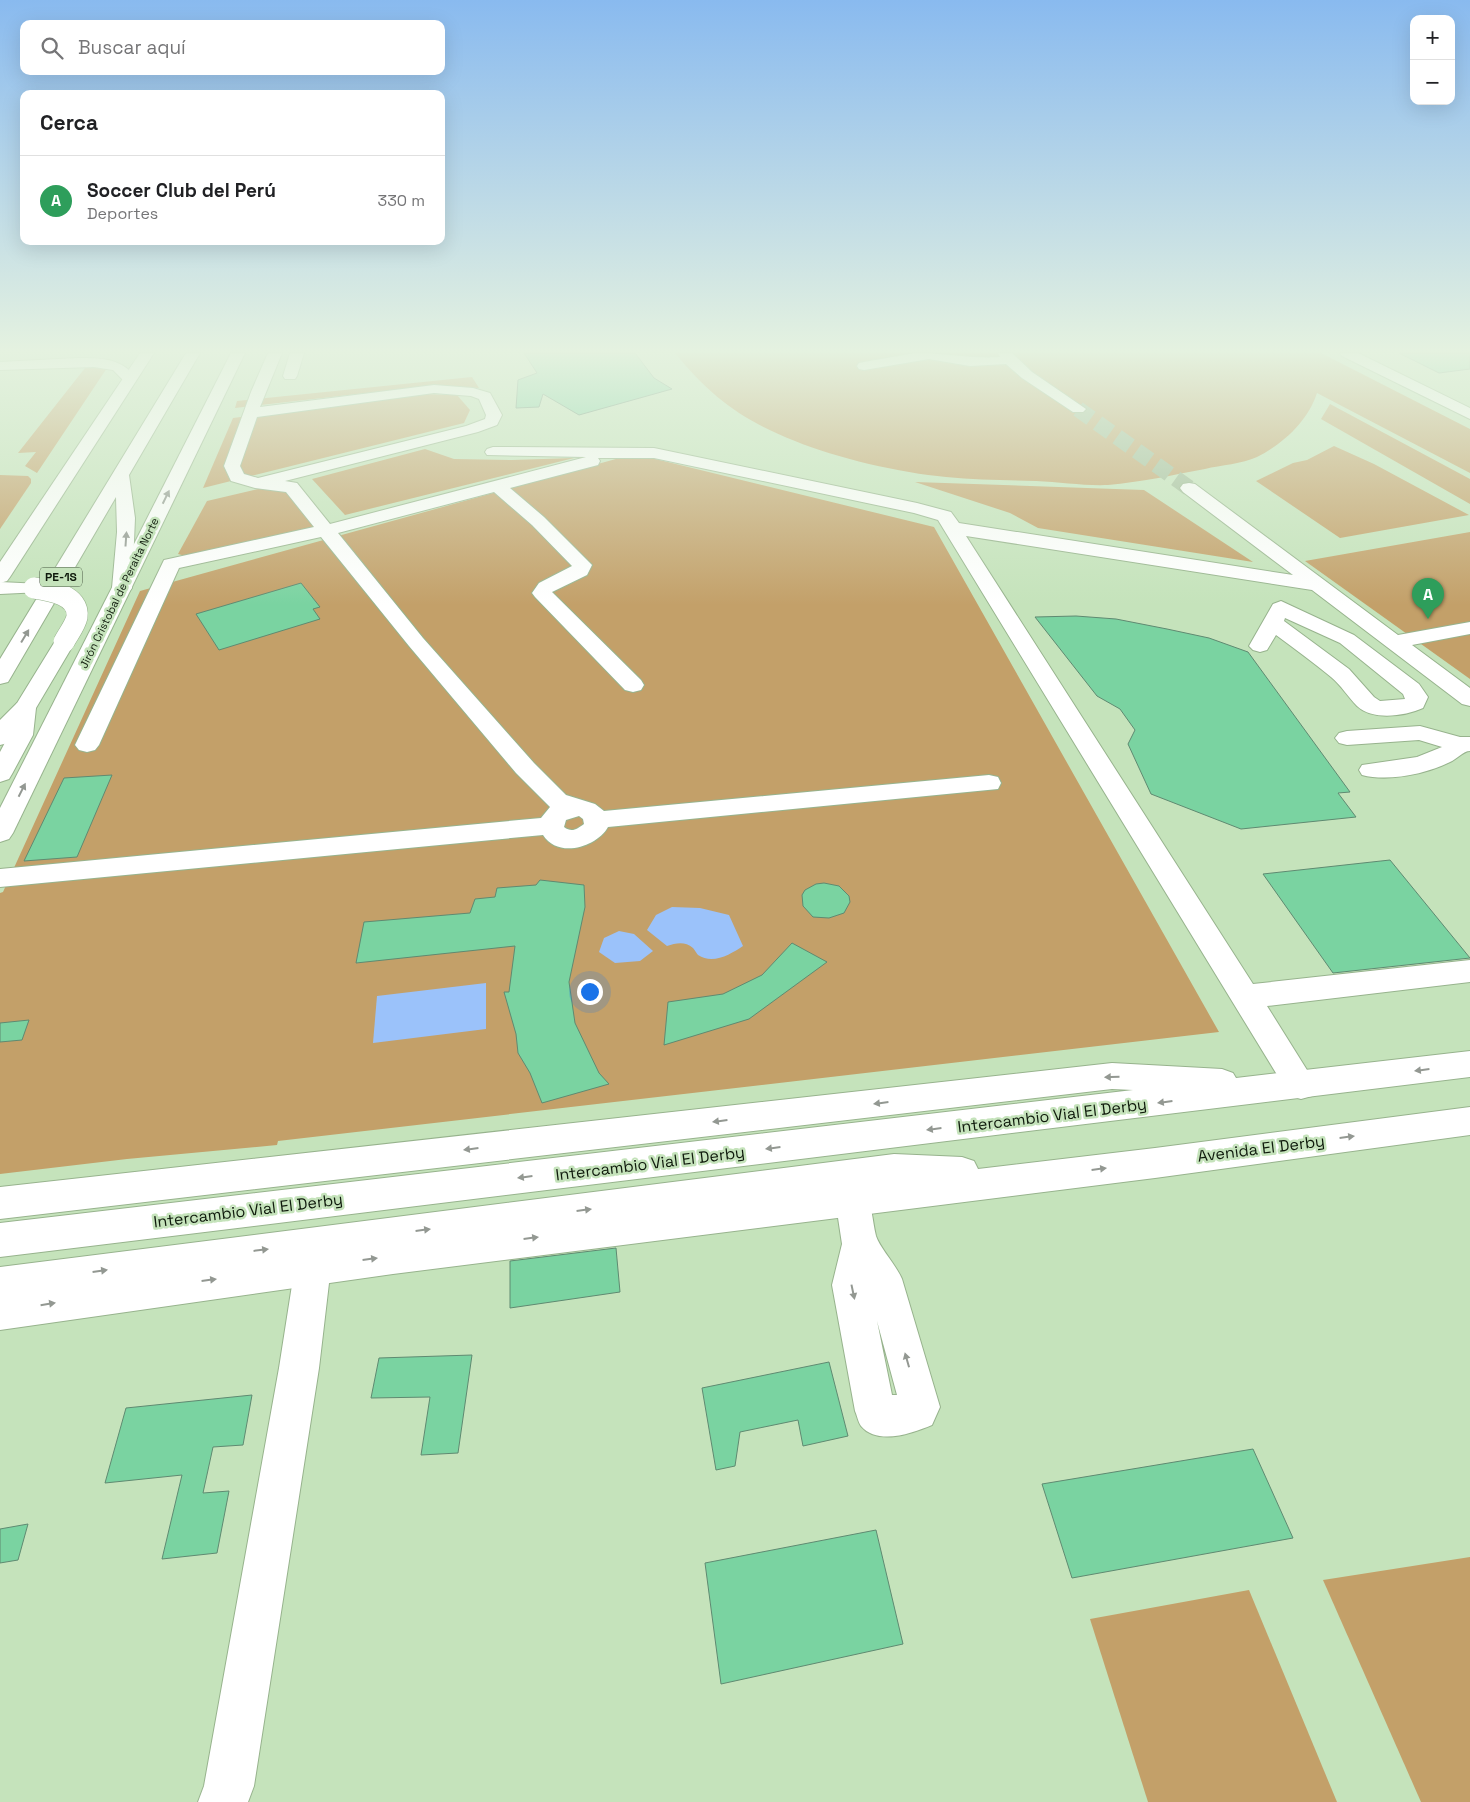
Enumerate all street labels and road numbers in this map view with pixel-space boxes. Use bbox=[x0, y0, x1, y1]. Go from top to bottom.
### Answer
street label: Jirón Cristobal de Peralta Norte bbox=[76, 515, 162, 671]
road number: PE-1S bbox=[40, 568, 82, 586]
street label: Intercambio Vial El Derby bbox=[956, 1093, 1148, 1138]
street label: Avenida El Derby bbox=[1196, 1130, 1326, 1167]
street label: Intercambio Vial El Derby bbox=[554, 1141, 746, 1186]
street label: Intercambio Vial El Derby bbox=[152, 1188, 344, 1233]

